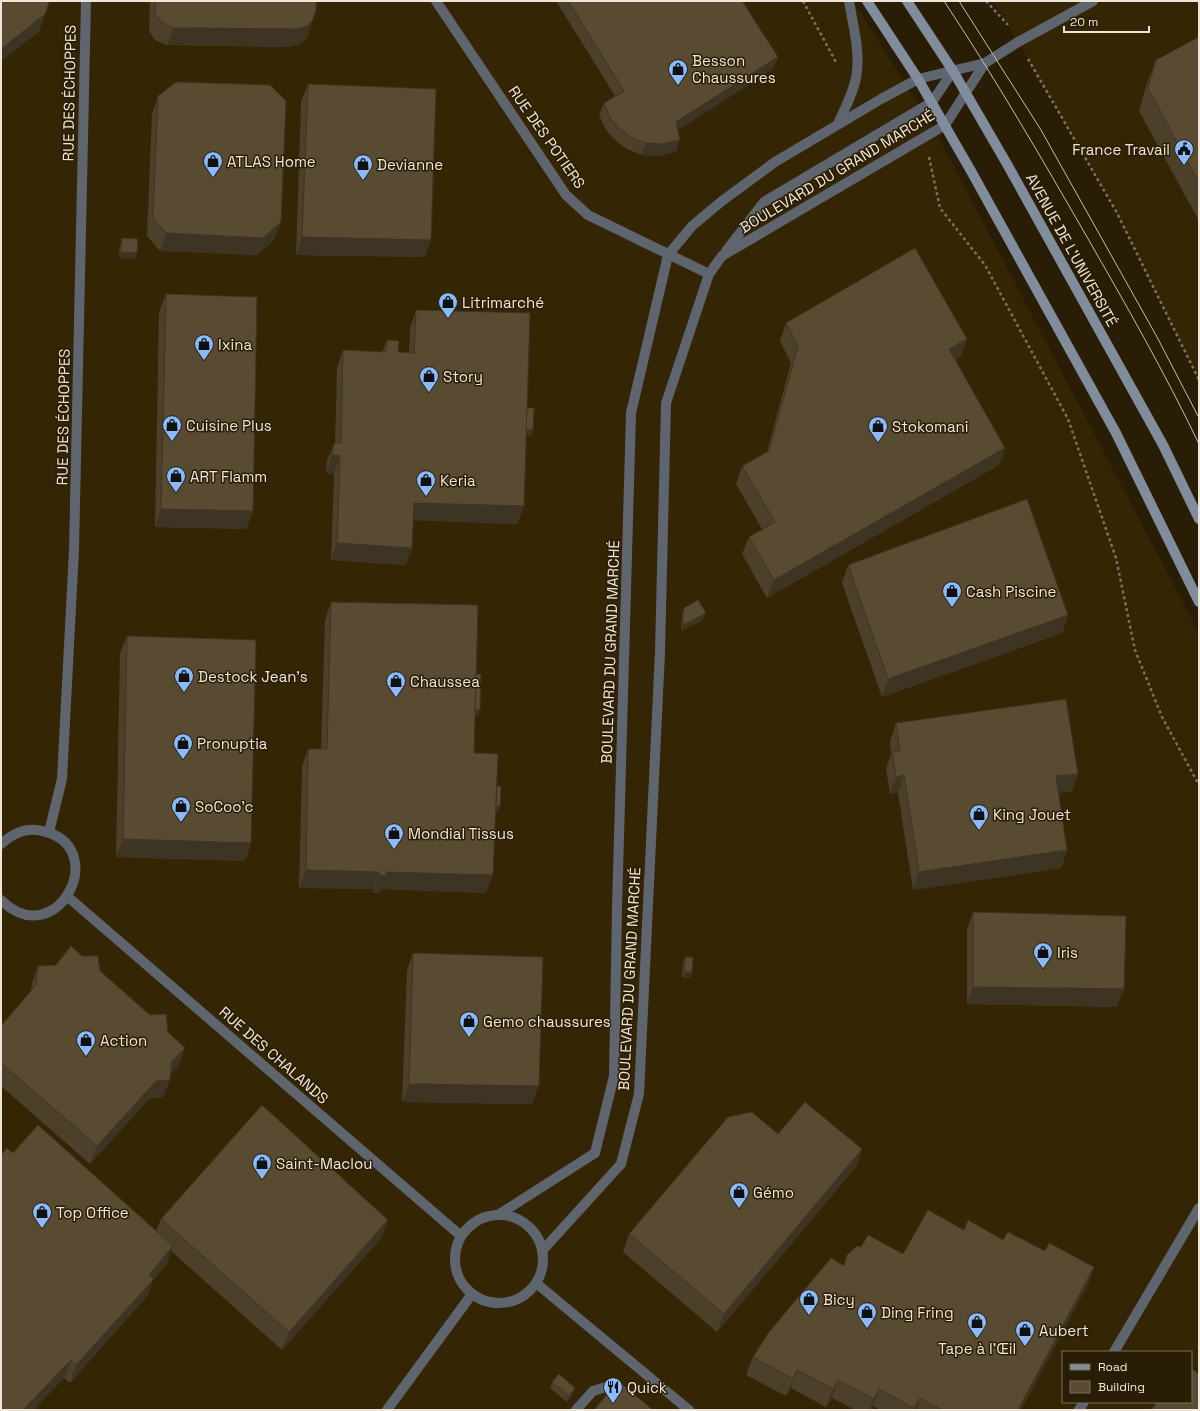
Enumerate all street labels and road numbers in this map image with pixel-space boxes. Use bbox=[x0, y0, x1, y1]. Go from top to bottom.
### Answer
street label: RUE DES ÉCHOPPES bbox=[58, 24, 80, 162]
street label: RUE DES POTIERS bbox=[504, 82, 590, 192]
street label: BOULEVARD DU GRAND MARCHÉ bbox=[736, 105, 938, 237]
street label: AVENUE DE L'UNIVERSITÉ bbox=[1022, 170, 1122, 330]
street label: RUE DES ÉCHOPPES bbox=[52, 348, 74, 486]
street label: BOULEVARD DU GRAND MARCHÉ bbox=[597, 540, 623, 764]
street label: BOULEVARD DU GRAND MARCHÉ bbox=[614, 867, 644, 1091]
street label: RUE DES CHALANDS bbox=[215, 1002, 333, 1108]

